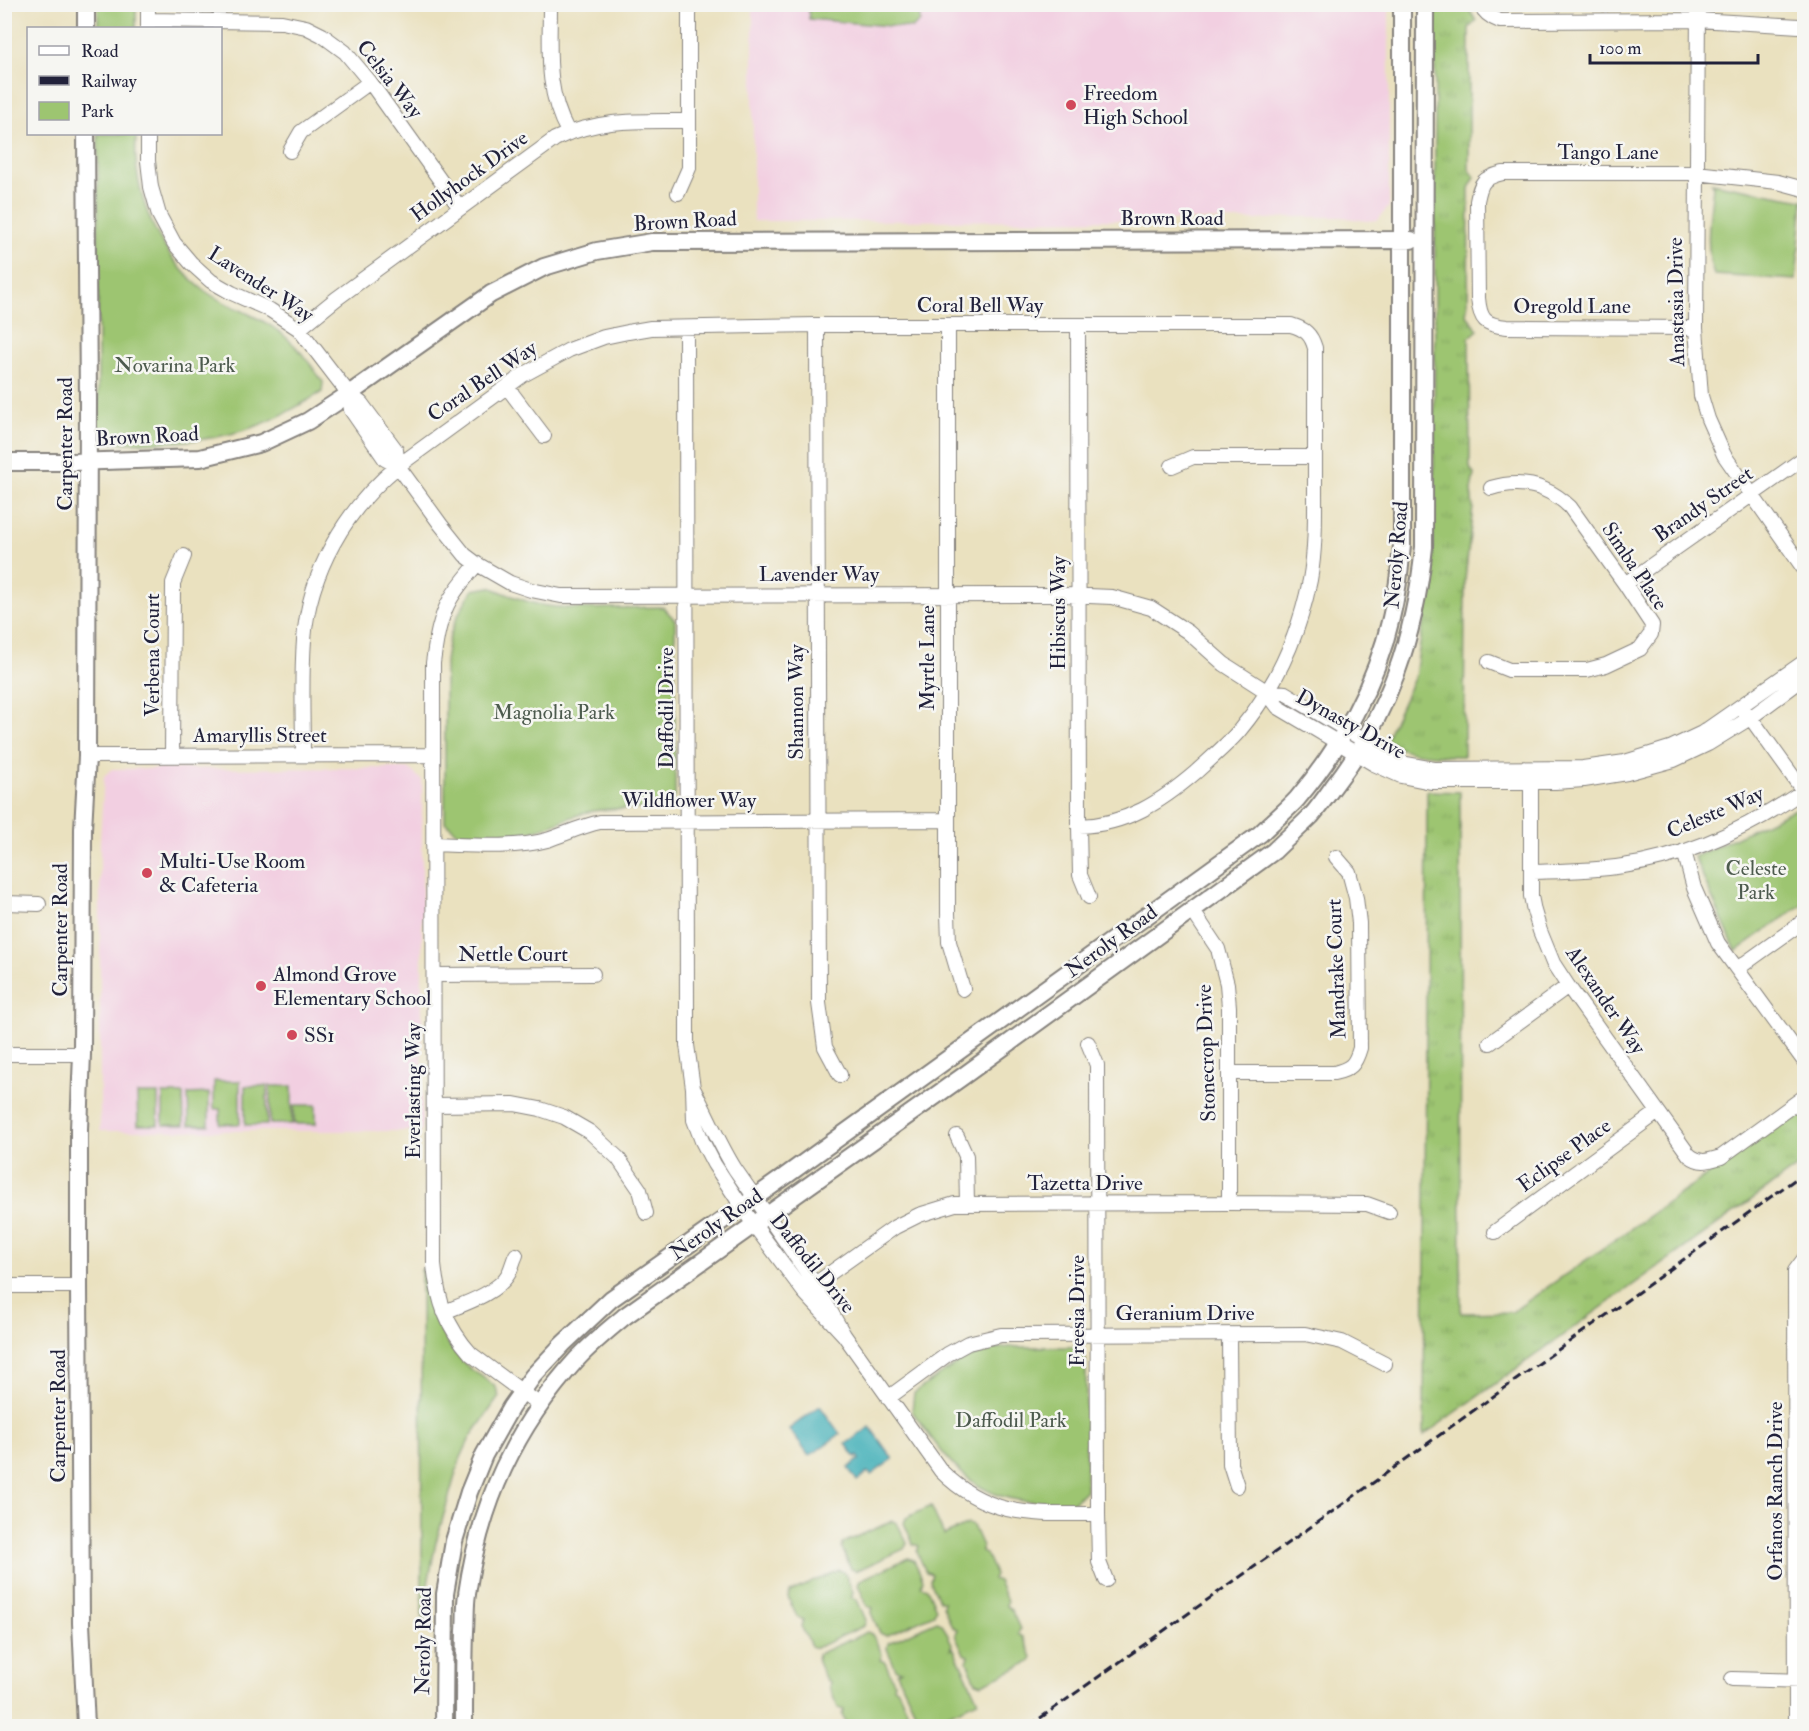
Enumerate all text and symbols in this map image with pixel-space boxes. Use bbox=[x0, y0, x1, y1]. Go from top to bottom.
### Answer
legend bbox=[27, 27, 222, 135]
scale bar bbox=[1590, 27, 1758, 65]
street label: Celsia Way bbox=[350, 35, 429, 125]
text: 100 m bbox=[1599, 37, 1642, 60]
text: Road bbox=[81, 40, 119, 63]
text: Railway bbox=[81, 70, 138, 93]
place label: Freedom High School bbox=[1083, 80, 1189, 131]
marker: Freedom High School bbox=[1064, 98, 1078, 112]
text: Park bbox=[81, 100, 114, 123]
street label: Hollyhock Drive bbox=[405, 125, 534, 228]
street label: Tango Lane bbox=[1557, 139, 1659, 166]
street label: Brown Road bbox=[633, 205, 738, 238]
street label: Brown Road bbox=[1120, 205, 1224, 232]
street label: Anastasia Drive bbox=[1662, 237, 1691, 368]
street label: Lavender Way bbox=[203, 240, 319, 329]
street label: Coral Bell Way bbox=[917, 292, 1044, 319]
street label: Oregold Lane bbox=[1513, 293, 1631, 320]
street label: Coral Bell Way bbox=[422, 334, 543, 428]
park label: Novarina Park bbox=[114, 352, 236, 379]
street label: Carpenter Road bbox=[52, 377, 79, 511]
street label: Brown Road bbox=[95, 420, 200, 453]
street label: Brandy Street bbox=[1648, 460, 1758, 549]
street label: Neroly Road bbox=[1378, 500, 1415, 610]
street label: Simba Place bbox=[1595, 517, 1674, 616]
street label: Hibiscus Way bbox=[1045, 555, 1072, 670]
street label: Lavender Way bbox=[759, 561, 880, 588]
street label: Verbena Court bbox=[139, 593, 166, 717]
street label: Myrtle Lane bbox=[914, 605, 941, 711]
street label: Shannon Way bbox=[783, 644, 810, 760]
street label: Daffodil Drive bbox=[653, 647, 680, 769]
street label: Dynasty Drive bbox=[1291, 683, 1411, 766]
park label: Magnolia Park bbox=[493, 699, 615, 726]
street label: Amaryllis Street bbox=[192, 722, 327, 749]
street label: Celeste Way bbox=[1663, 780, 1768, 845]
street label: Wildflower Way bbox=[621, 787, 757, 814]
place label: Multi-Use Room & Cafeteria bbox=[159, 848, 305, 899]
park label: Celeste Park bbox=[1725, 855, 1787, 906]
street label: Carpenter Road bbox=[47, 863, 74, 997]
marker: Multi-Use Room & Cafeteria bbox=[140, 866, 154, 880]
street label: Neroly Road bbox=[1060, 898, 1163, 984]
street label: Mandrake Court bbox=[1321, 898, 1352, 1040]
street label: Alexander Way bbox=[1559, 940, 1652, 1060]
street label: Nettle Court bbox=[458, 941, 568, 968]
place label: Almond Grove Elementary School bbox=[272, 961, 432, 1012]
marker: Almond Grove Elementary School bbox=[254, 979, 268, 993]
street label: Stonecrop Drive bbox=[1191, 984, 1222, 1122]
place label: SS1 bbox=[304, 1022, 335, 1049]
street label: Everlasting Way bbox=[400, 1022, 427, 1159]
marker: SS1 bbox=[285, 1028, 299, 1042]
street label: Eclipse Place bbox=[1512, 1112, 1617, 1198]
street label: Tazetta Drive bbox=[1027, 1170, 1143, 1197]
street label: Neroly Road bbox=[664, 1182, 769, 1266]
street label: Daffodil Drive bbox=[764, 1208, 862, 1319]
street label: Freesia Drive bbox=[1064, 1255, 1091, 1367]
street label: Geranium Drive bbox=[1116, 1300, 1255, 1327]
street label: Carpenter Road bbox=[45, 1349, 72, 1483]
street label: Orfanos Ranch Drive bbox=[1762, 1401, 1789, 1581]
park label: Daffodil Park bbox=[955, 1407, 1067, 1434]
street label: Neroly Road bbox=[409, 1586, 438, 1695]

